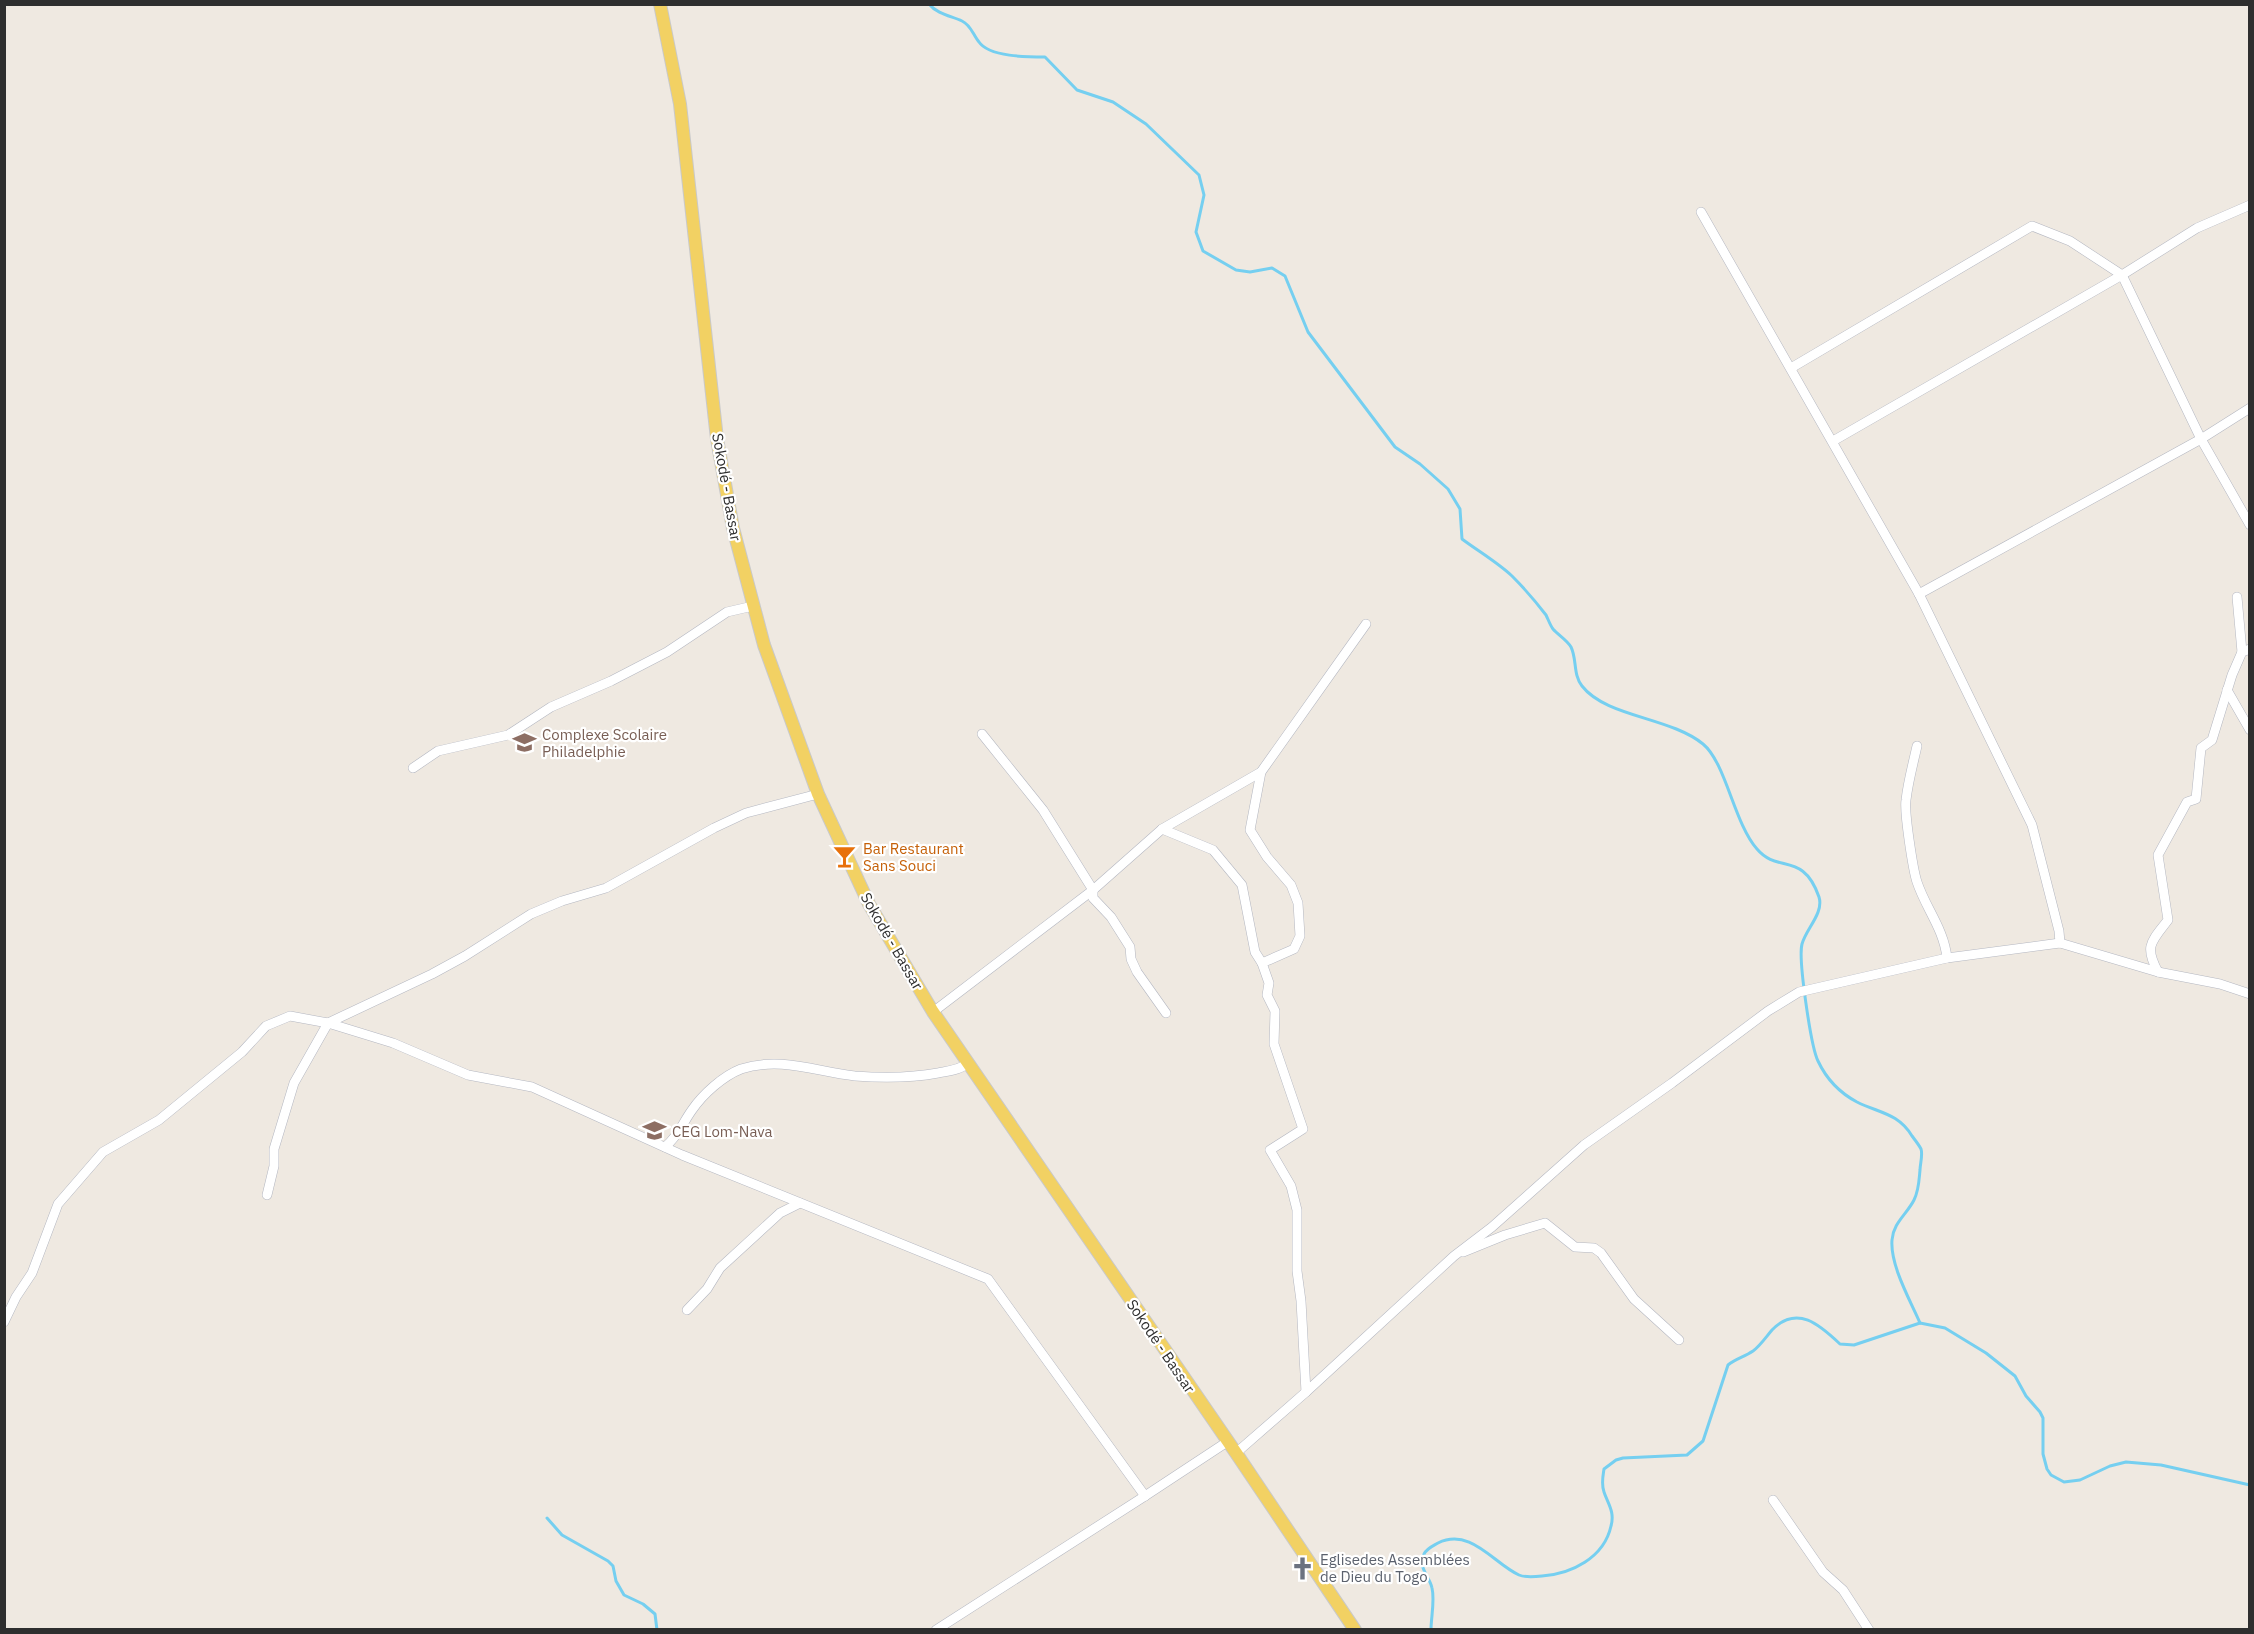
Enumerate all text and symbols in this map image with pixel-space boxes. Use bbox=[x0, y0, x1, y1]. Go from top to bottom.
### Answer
street label: Sokodé - Bassar bbox=[708, 432, 746, 543]
place label: Complexe Scolaire Philadelphie bbox=[542, 725, 667, 761]
school or university icon: Complexe Scolaire Philadelphie bbox=[511, 730, 537, 756]
place label: Bar Restaurant Sans Souci bbox=[863, 839, 964, 875]
bar icon: Bar Restaurant Sans Souci bbox=[832, 844, 858, 870]
street label: Sokodé - Bassar bbox=[857, 889, 928, 993]
school or university icon: CEG Lom-Nava bbox=[641, 1118, 667, 1144]
place label: CEG Lom-Nava bbox=[672, 1122, 773, 1141]
street label: Sokodé - Bassar bbox=[1123, 1295, 1200, 1397]
place label: Eglisedes Assemblées de Dieu du Togo bbox=[1320, 1550, 1470, 1586]
church icon: Eglisedes Assemblées de Dieu du Togo bbox=[1289, 1555, 1315, 1581]

